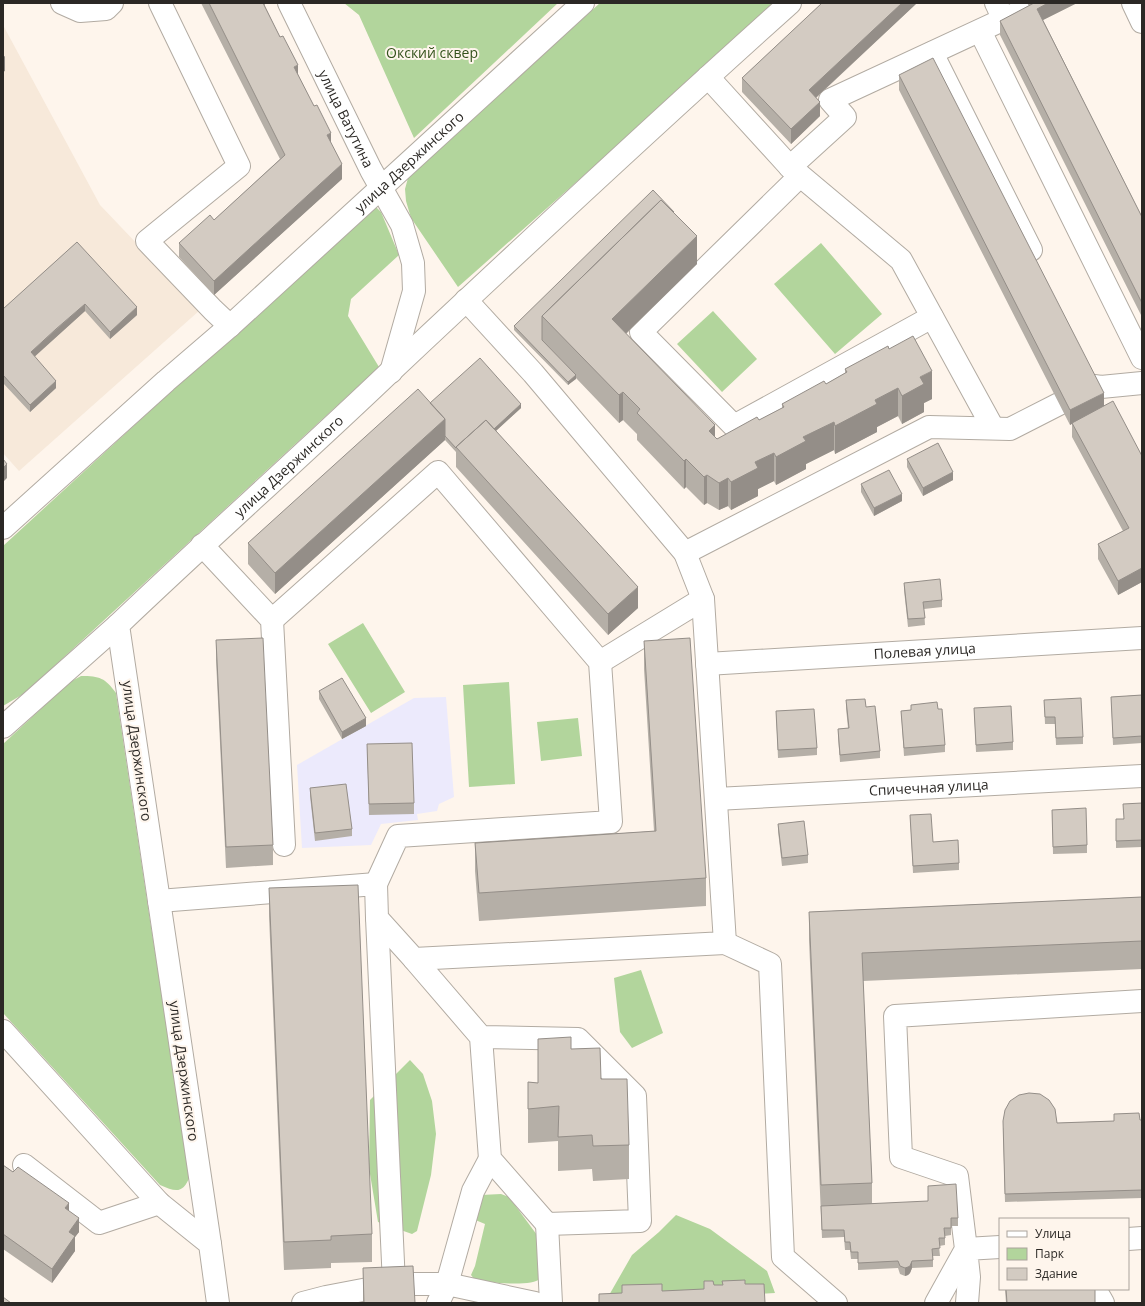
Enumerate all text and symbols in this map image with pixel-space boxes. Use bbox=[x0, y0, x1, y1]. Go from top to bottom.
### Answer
park label: Окский сквер bbox=[386, 43, 478, 62]
street label: улица Ватутина bbox=[314, 66, 378, 171]
street label: улица Дзержинского bbox=[350, 107, 468, 216]
street label: улица Дзержинского bbox=[230, 411, 347, 521]
street label: Полевая улица bbox=[873, 638, 976, 663]
street label: улица Дзержинского bbox=[118, 679, 157, 822]
street label: Спичечная улица bbox=[868, 774, 989, 800]
street label: улица Дзержинского bbox=[165, 999, 204, 1142]
legend bbox=[999, 1218, 1129, 1290]
text: Улица bbox=[1035, 1225, 1071, 1242]
text: Парк bbox=[1035, 1245, 1065, 1262]
text: Здание bbox=[1035, 1265, 1078, 1282]

